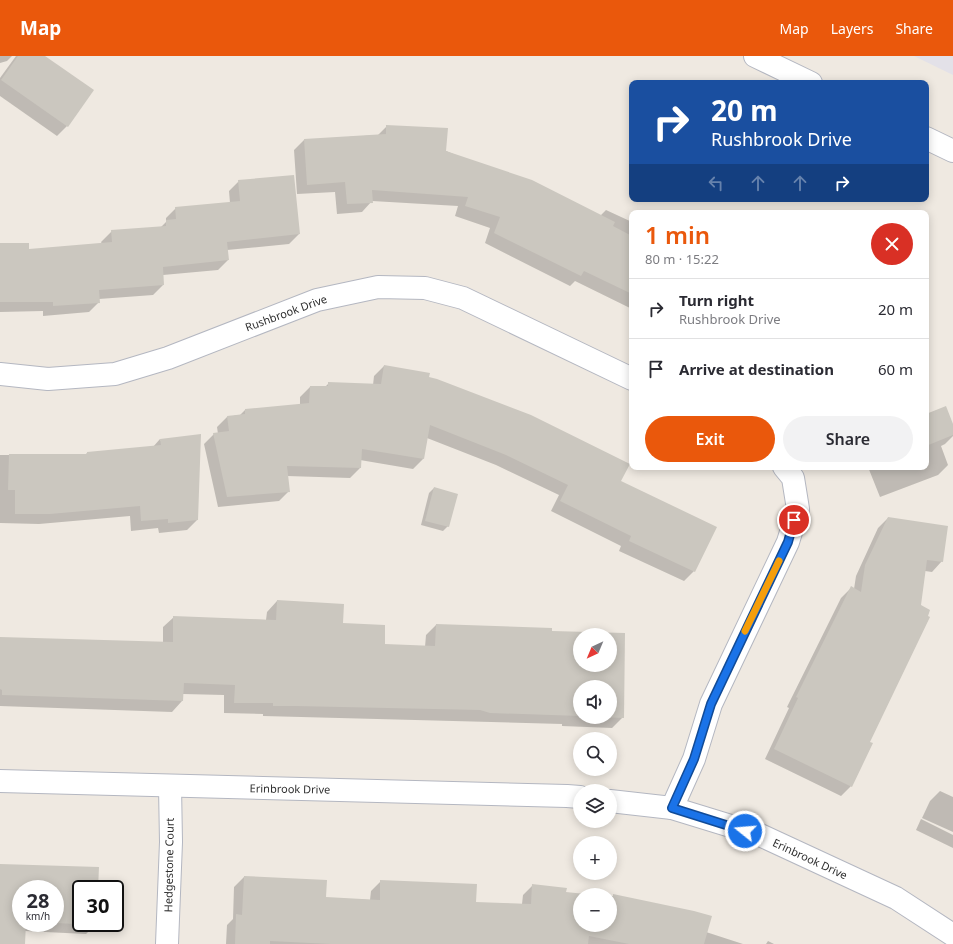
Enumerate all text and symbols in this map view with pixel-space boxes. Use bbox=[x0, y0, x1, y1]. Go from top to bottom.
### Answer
text: Map bbox=[20, 15, 61, 41]
text: Map bbox=[780, 19, 809, 38]
text: Layers bbox=[831, 19, 873, 38]
text: Share bbox=[895, 19, 933, 38]
text: 20 m bbox=[711, 91, 778, 129]
icon: right bbox=[645, 96, 697, 148]
text: Rushbrook Drive bbox=[711, 127, 852, 151]
icon: left bbox=[705, 172, 727, 194]
icon: ahead bbox=[747, 172, 769, 194]
icon: ahead bbox=[789, 172, 811, 194]
icon: right bbox=[831, 172, 853, 194]
text: 1 min bbox=[645, 218, 710, 251]
button: close bbox=[871, 223, 913, 265]
text: 80 m · 15:22 bbox=[645, 250, 719, 268]
text: Turn right bbox=[679, 290, 754, 310]
street label: Rushbrook Drive bbox=[243, 291, 329, 334]
icon: right bbox=[645, 298, 667, 320]
text: 20 m bbox=[878, 299, 913, 319]
text: Rushbrook Drive bbox=[679, 310, 781, 328]
icon: arrive bbox=[645, 358, 667, 380]
text: Arrive at destination bbox=[679, 359, 834, 379]
text: 60 m bbox=[878, 359, 913, 379]
button: Exit bbox=[645, 416, 775, 462]
button: Share bbox=[783, 416, 913, 462]
pin bbox=[777, 503, 811, 537]
icon: arrive bbox=[783, 509, 805, 531]
north arrow bbox=[573, 628, 617, 672]
map controls bbox=[573, 628, 617, 932]
button: sound bbox=[573, 680, 617, 724]
button: search bbox=[573, 732, 617, 776]
street label: Erinbrook Drive bbox=[250, 780, 330, 797]
button: layers bbox=[573, 784, 617, 828]
position arrow bbox=[724, 810, 766, 852]
street label: Hedgestone Court bbox=[160, 817, 177, 912]
street label: Erinbrook Drive bbox=[770, 835, 850, 882]
button: + bbox=[573, 836, 617, 880]
speed limit sign: 30 bbox=[72, 880, 124, 932]
text: 28 bbox=[27, 887, 49, 914]
button: − bbox=[573, 888, 617, 932]
text: km/h bbox=[26, 909, 50, 923]

